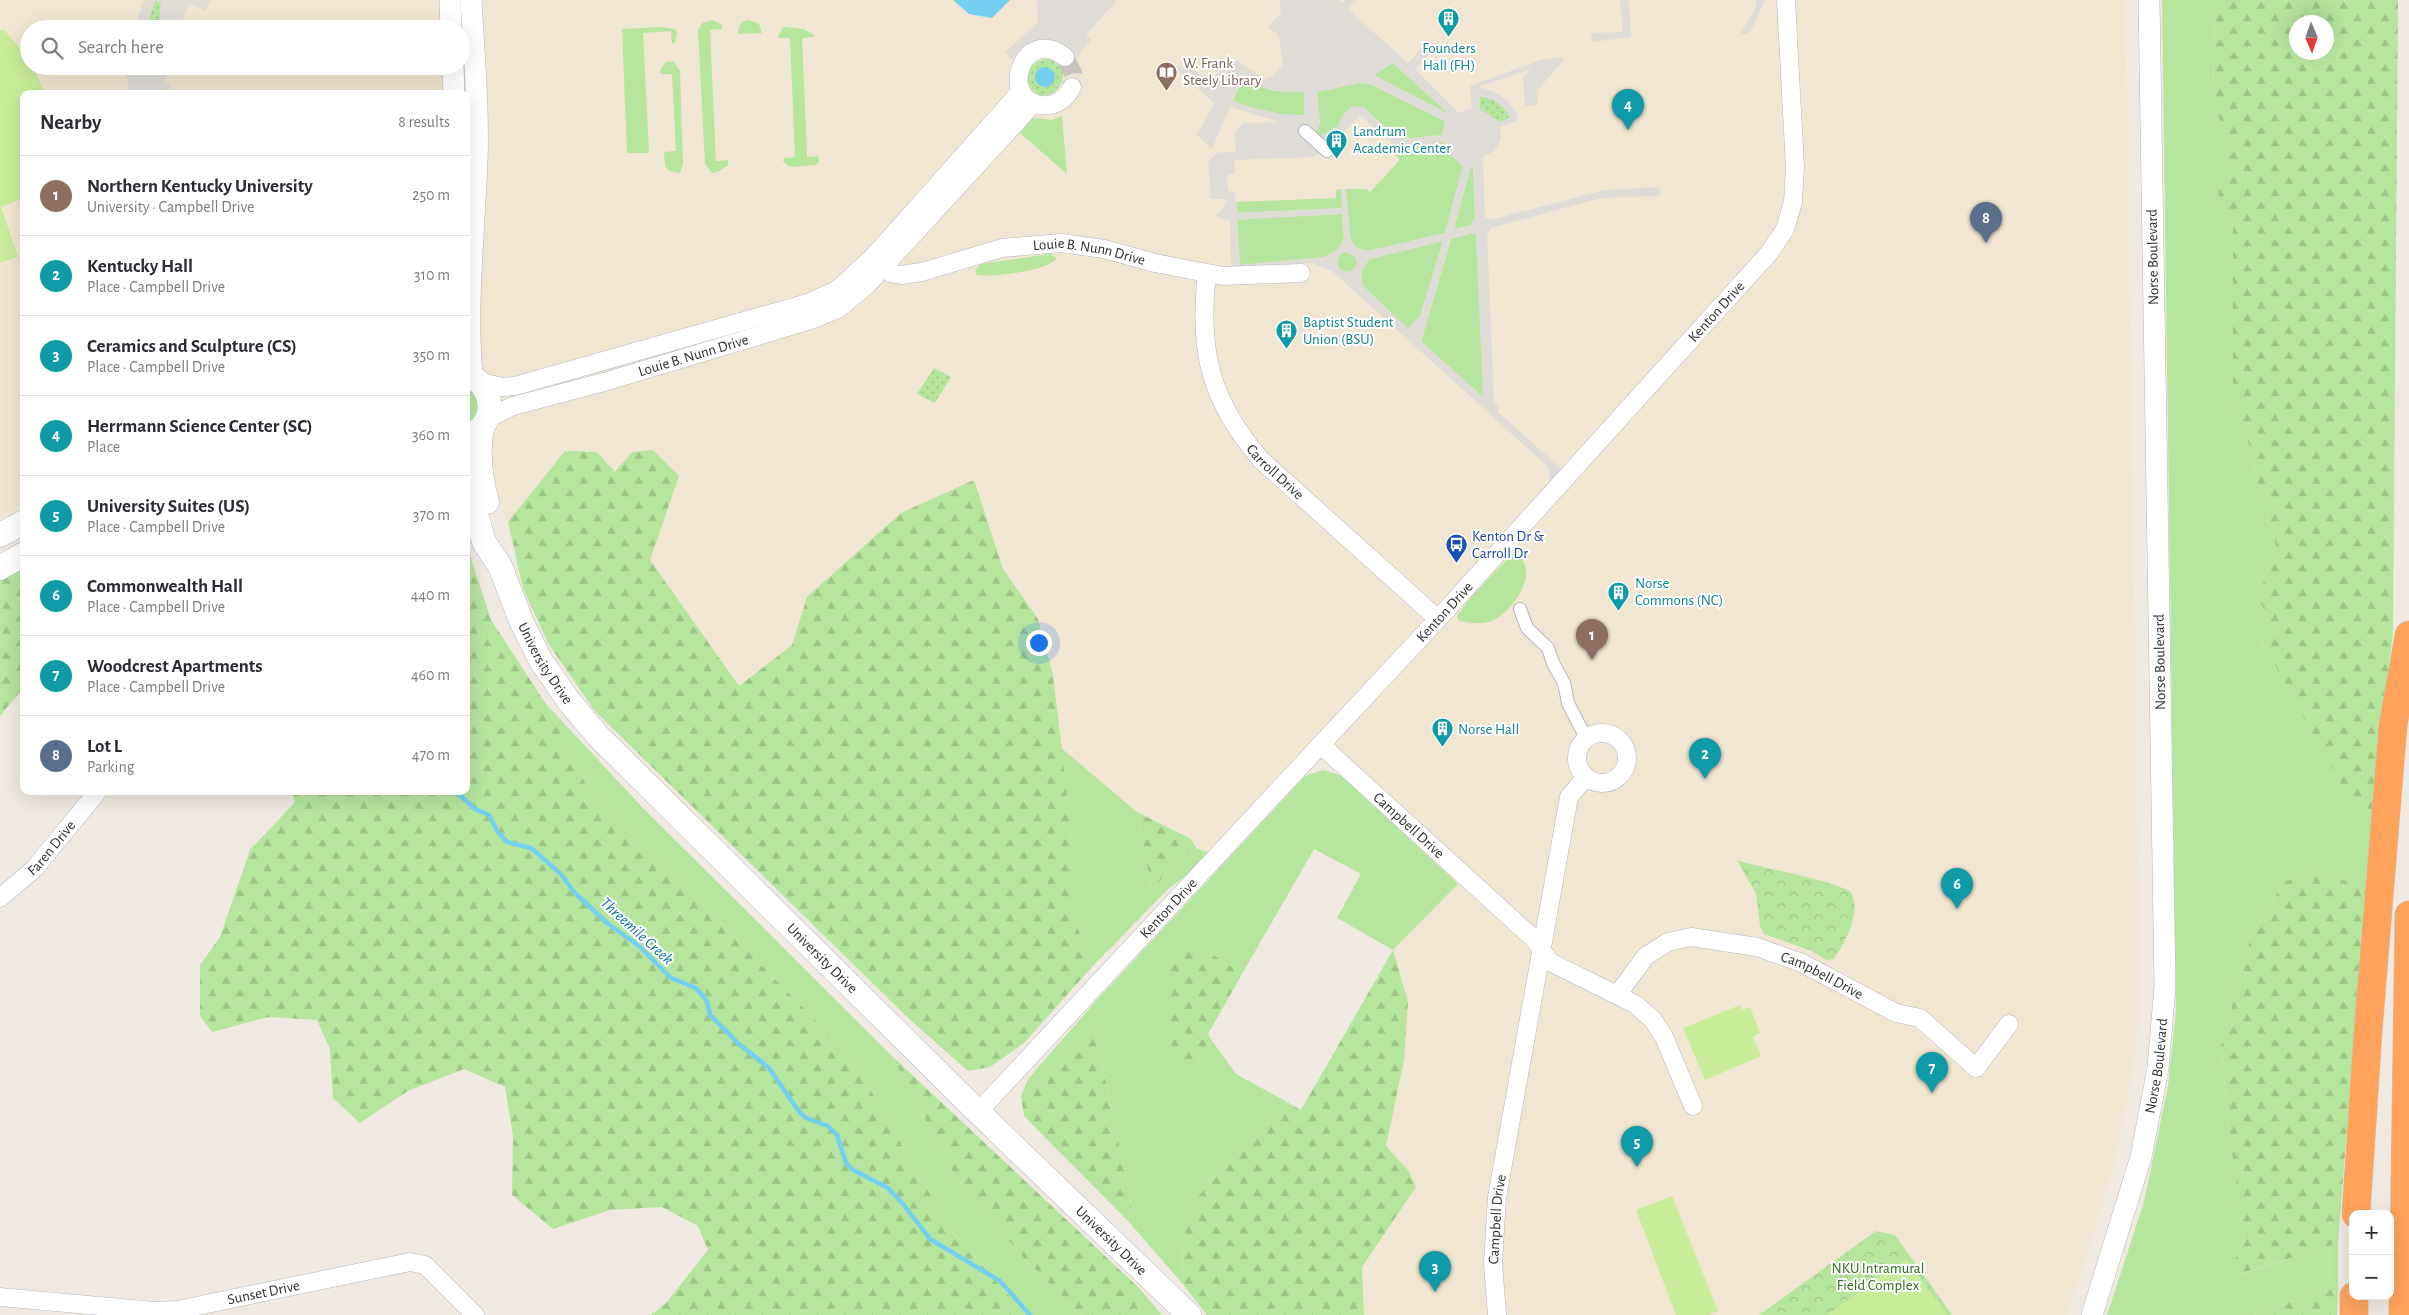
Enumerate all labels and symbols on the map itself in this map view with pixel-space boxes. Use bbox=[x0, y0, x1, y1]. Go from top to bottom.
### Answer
building icon: Founders Hall (FH) bbox=[1437, 7, 1461, 38]
north arrow bbox=[2289, 15, 2334, 60]
place label: Founders Hall (FH) bbox=[1422, 41, 1476, 73]
place label: W. Frank Steely Library bbox=[1183, 56, 1262, 88]
library icon: W. Frank Steely Library bbox=[1155, 60, 1179, 91]
pin: 4 bbox=[1612, 89, 1644, 130]
place label: Landrum Academic Center bbox=[1353, 124, 1451, 156]
building icon: Landrum Academic Center bbox=[1325, 128, 1349, 159]
pin: 8 bbox=[1970, 202, 2002, 243]
street label: Norse Boulevard bbox=[2145, 209, 2161, 305]
street label: Louie B. Nunn Drive bbox=[1032, 235, 1147, 268]
street label: Kenton Drive bbox=[1685, 278, 1747, 345]
place label: Baptist Student Union (BSU) bbox=[1303, 315, 1394, 347]
building icon: Baptist Student Union (BSU) bbox=[1275, 319, 1299, 350]
street label: Louie B. Nunn Drive bbox=[636, 332, 750, 379]
street label: Carroll Drive bbox=[1244, 441, 1307, 502]
place label: Kenton Dr & Carroll Dr bbox=[1472, 529, 1545, 561]
bus stop icon: Kenton Dr & Carroll Dr bbox=[1444, 533, 1468, 564]
place label: Norse Commons (NC) bbox=[1635, 576, 1723, 608]
street label: Kenton Drive bbox=[1413, 579, 1476, 645]
building icon: Norse Commons (NC) bbox=[1607, 580, 1631, 611]
street label: Norse Boulevard bbox=[2152, 614, 2168, 710]
pin: 1 bbox=[1576, 619, 1608, 660]
street label: University Drive bbox=[515, 620, 576, 707]
your location bbox=[1026, 630, 1052, 656]
building icon: Norse Hall bbox=[1430, 717, 1454, 748]
place label: Norse Hall bbox=[1458, 722, 1519, 737]
pin: 2 bbox=[1689, 738, 1721, 779]
street label: Campbell Drive bbox=[1371, 789, 1447, 861]
street label: Faren Drive bbox=[25, 818, 78, 878]
pin: 6 bbox=[1941, 868, 1973, 909]
street label: Kenton Drive bbox=[1137, 875, 1200, 941]
water label: Threemile Creek bbox=[598, 894, 676, 968]
street label: University Drive bbox=[784, 920, 861, 996]
street label: Campbell Drive bbox=[1779, 949, 1866, 1002]
street label: Norse Boulevard bbox=[2142, 1017, 2170, 1115]
pin: 7 bbox=[1916, 1052, 1948, 1093]
pin: 5 bbox=[1621, 1126, 1653, 1167]
street label: Campbell Drive bbox=[1485, 1173, 1508, 1265]
street label: University Drive bbox=[1073, 1203, 1150, 1278]
pin: 3 bbox=[1419, 1251, 1451, 1292]
park label: NKU Intramural Field Complex bbox=[1831, 1261, 1925, 1293]
street label: Sunset Drive bbox=[226, 1277, 301, 1307]

